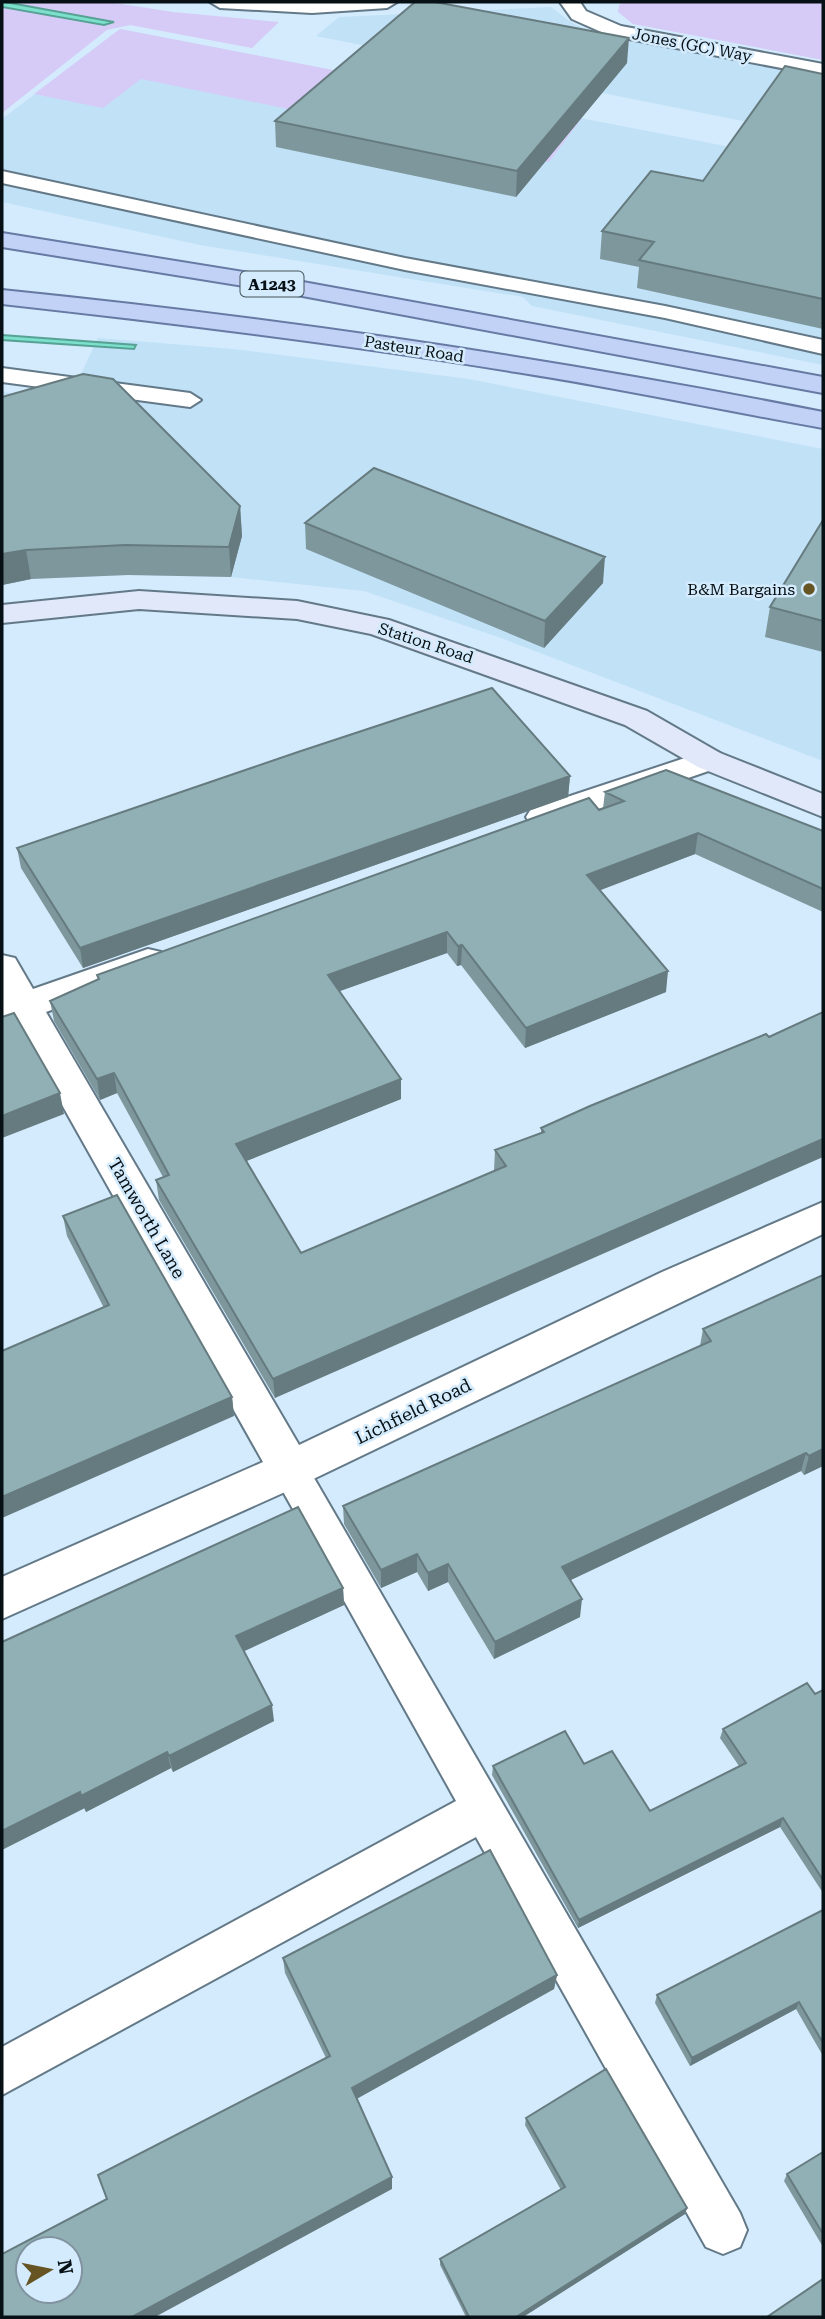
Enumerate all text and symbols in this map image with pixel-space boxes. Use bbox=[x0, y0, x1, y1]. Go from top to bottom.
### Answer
street label: Jones (GC) Way bbox=[631, 24, 754, 66]
road number: A1243 bbox=[240, 272, 304, 296]
street label: Pasteur Road bbox=[363, 332, 465, 366]
place label: B&M Bargains bbox=[687, 580, 795, 599]
marker: B&M Bargains bbox=[801, 581, 817, 597]
street label: Station Road bbox=[376, 619, 476, 667]
street label: Tamworth Lane bbox=[104, 1154, 190, 1282]
street label: Lichfield Road bbox=[352, 1374, 475, 1448]
north arrow bbox=[14, 2235, 84, 2305]
text: N bbox=[53, 2258, 78, 2277]

